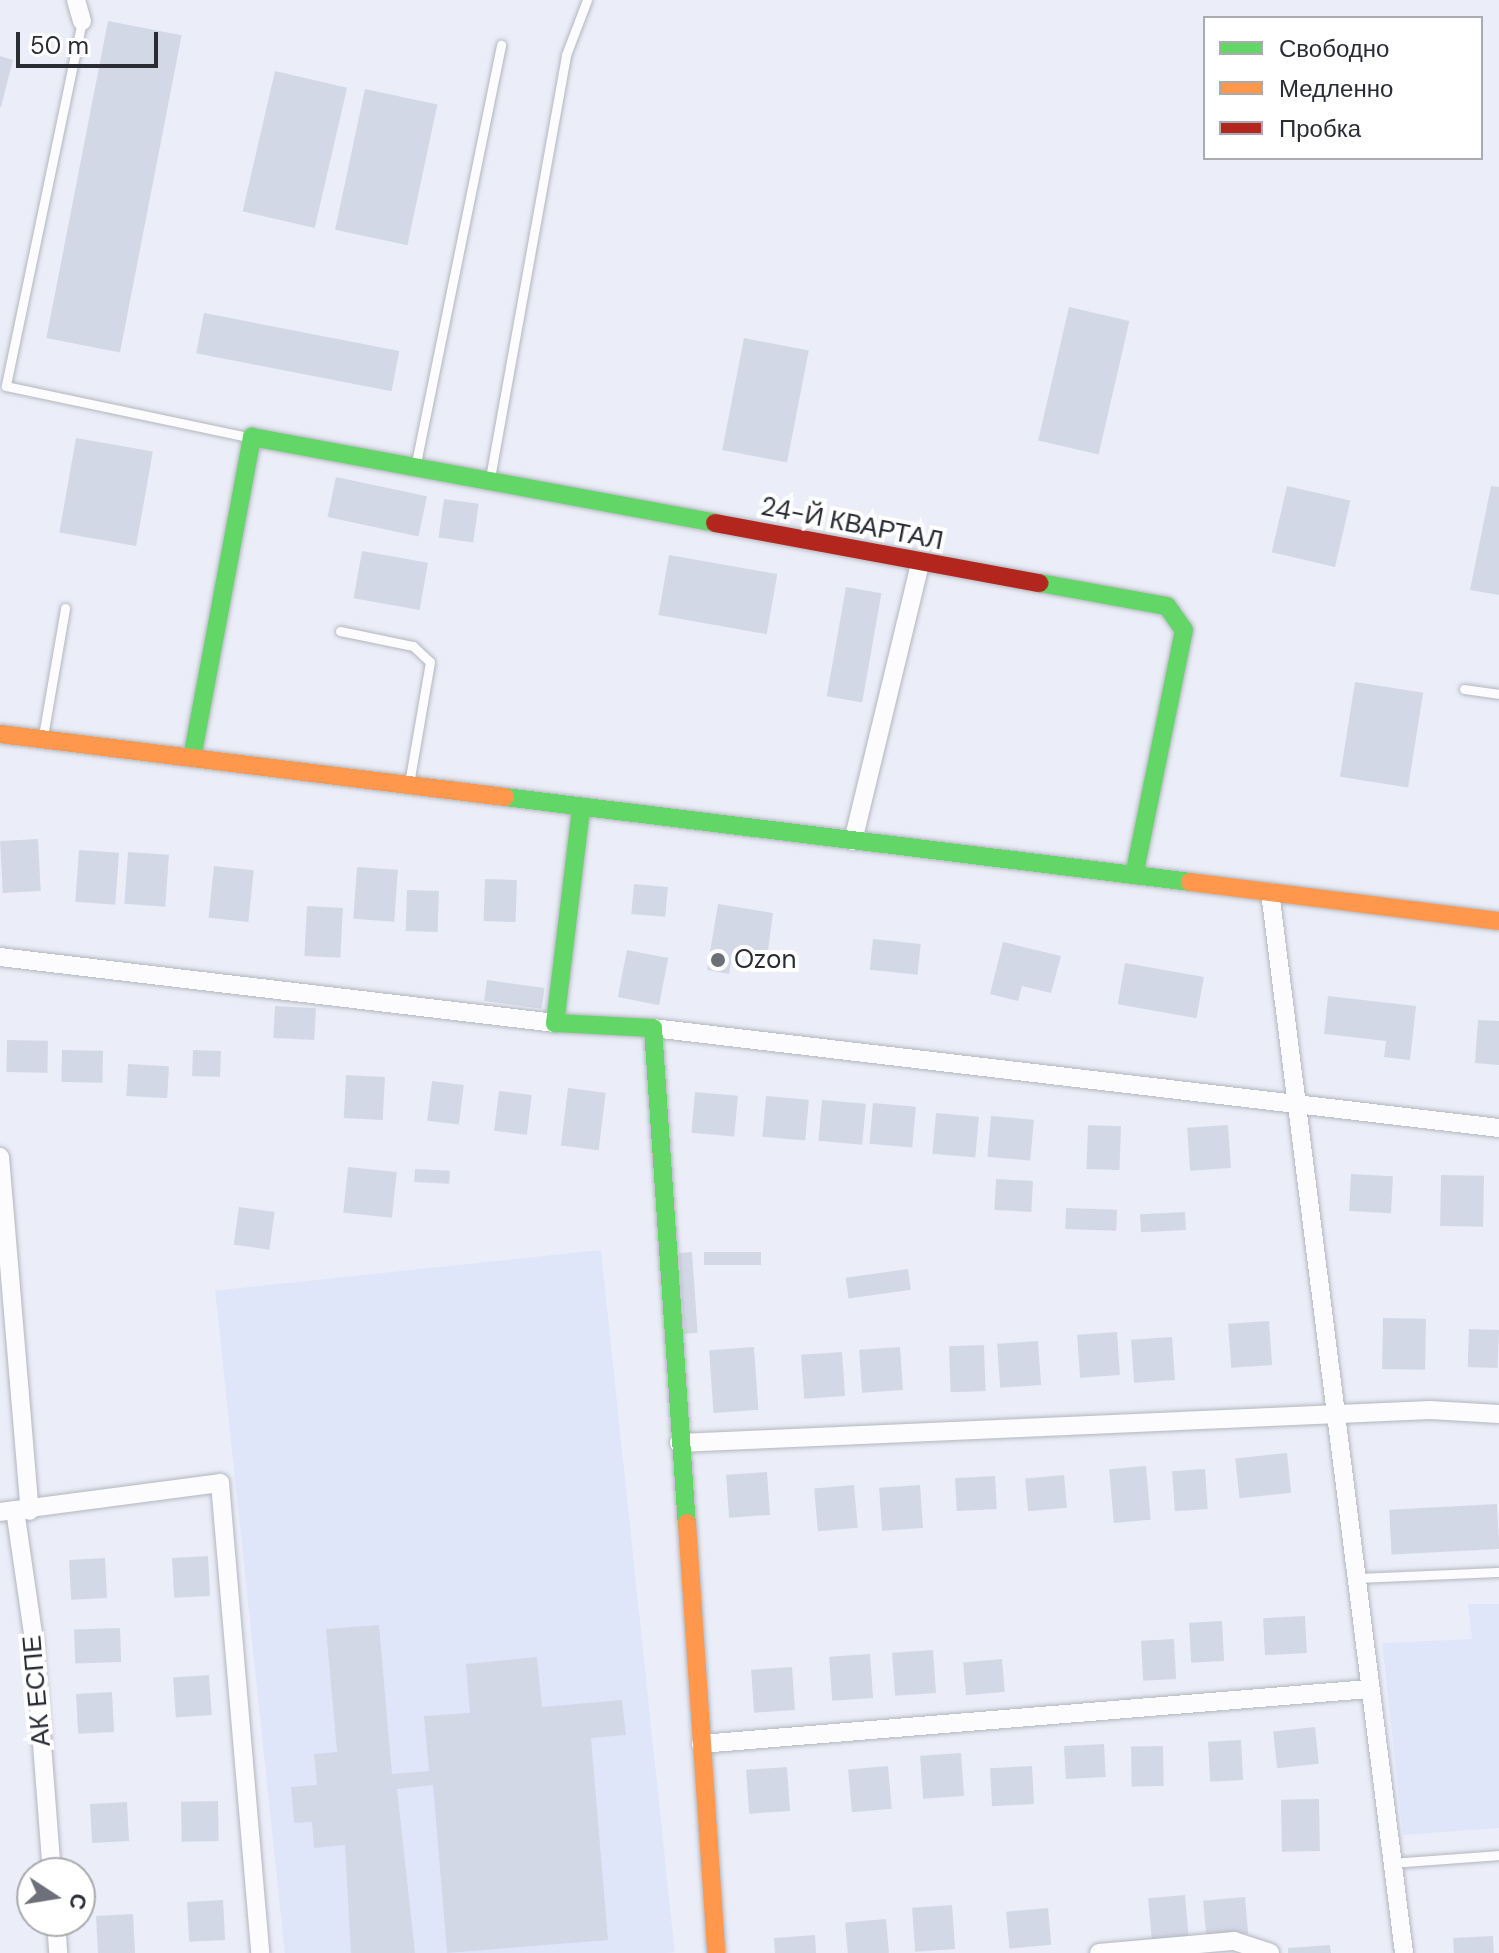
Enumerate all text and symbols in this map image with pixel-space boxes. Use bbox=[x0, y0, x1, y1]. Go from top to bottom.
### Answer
scale bar bbox=[20, 16, 162, 66]
legend bbox=[1203, 16, 1483, 160]
text: 50 m bbox=[30, 30, 89, 61]
text: Свободно bbox=[1279, 33, 1389, 64]
text: Медленно bbox=[1279, 73, 1393, 104]
text: Пробка bbox=[1279, 113, 1361, 144]
street label: 24-Й КВАРТАЛ bbox=[758, 491, 946, 557]
place label: Ozon bbox=[734, 944, 796, 976]
marker: Ozon bbox=[709, 951, 727, 969]
street label: АК ЕСПЕ bbox=[17, 1634, 57, 1748]
north arrow bbox=[16, 1857, 96, 1937]
text: С bbox=[62, 1891, 94, 1912]

